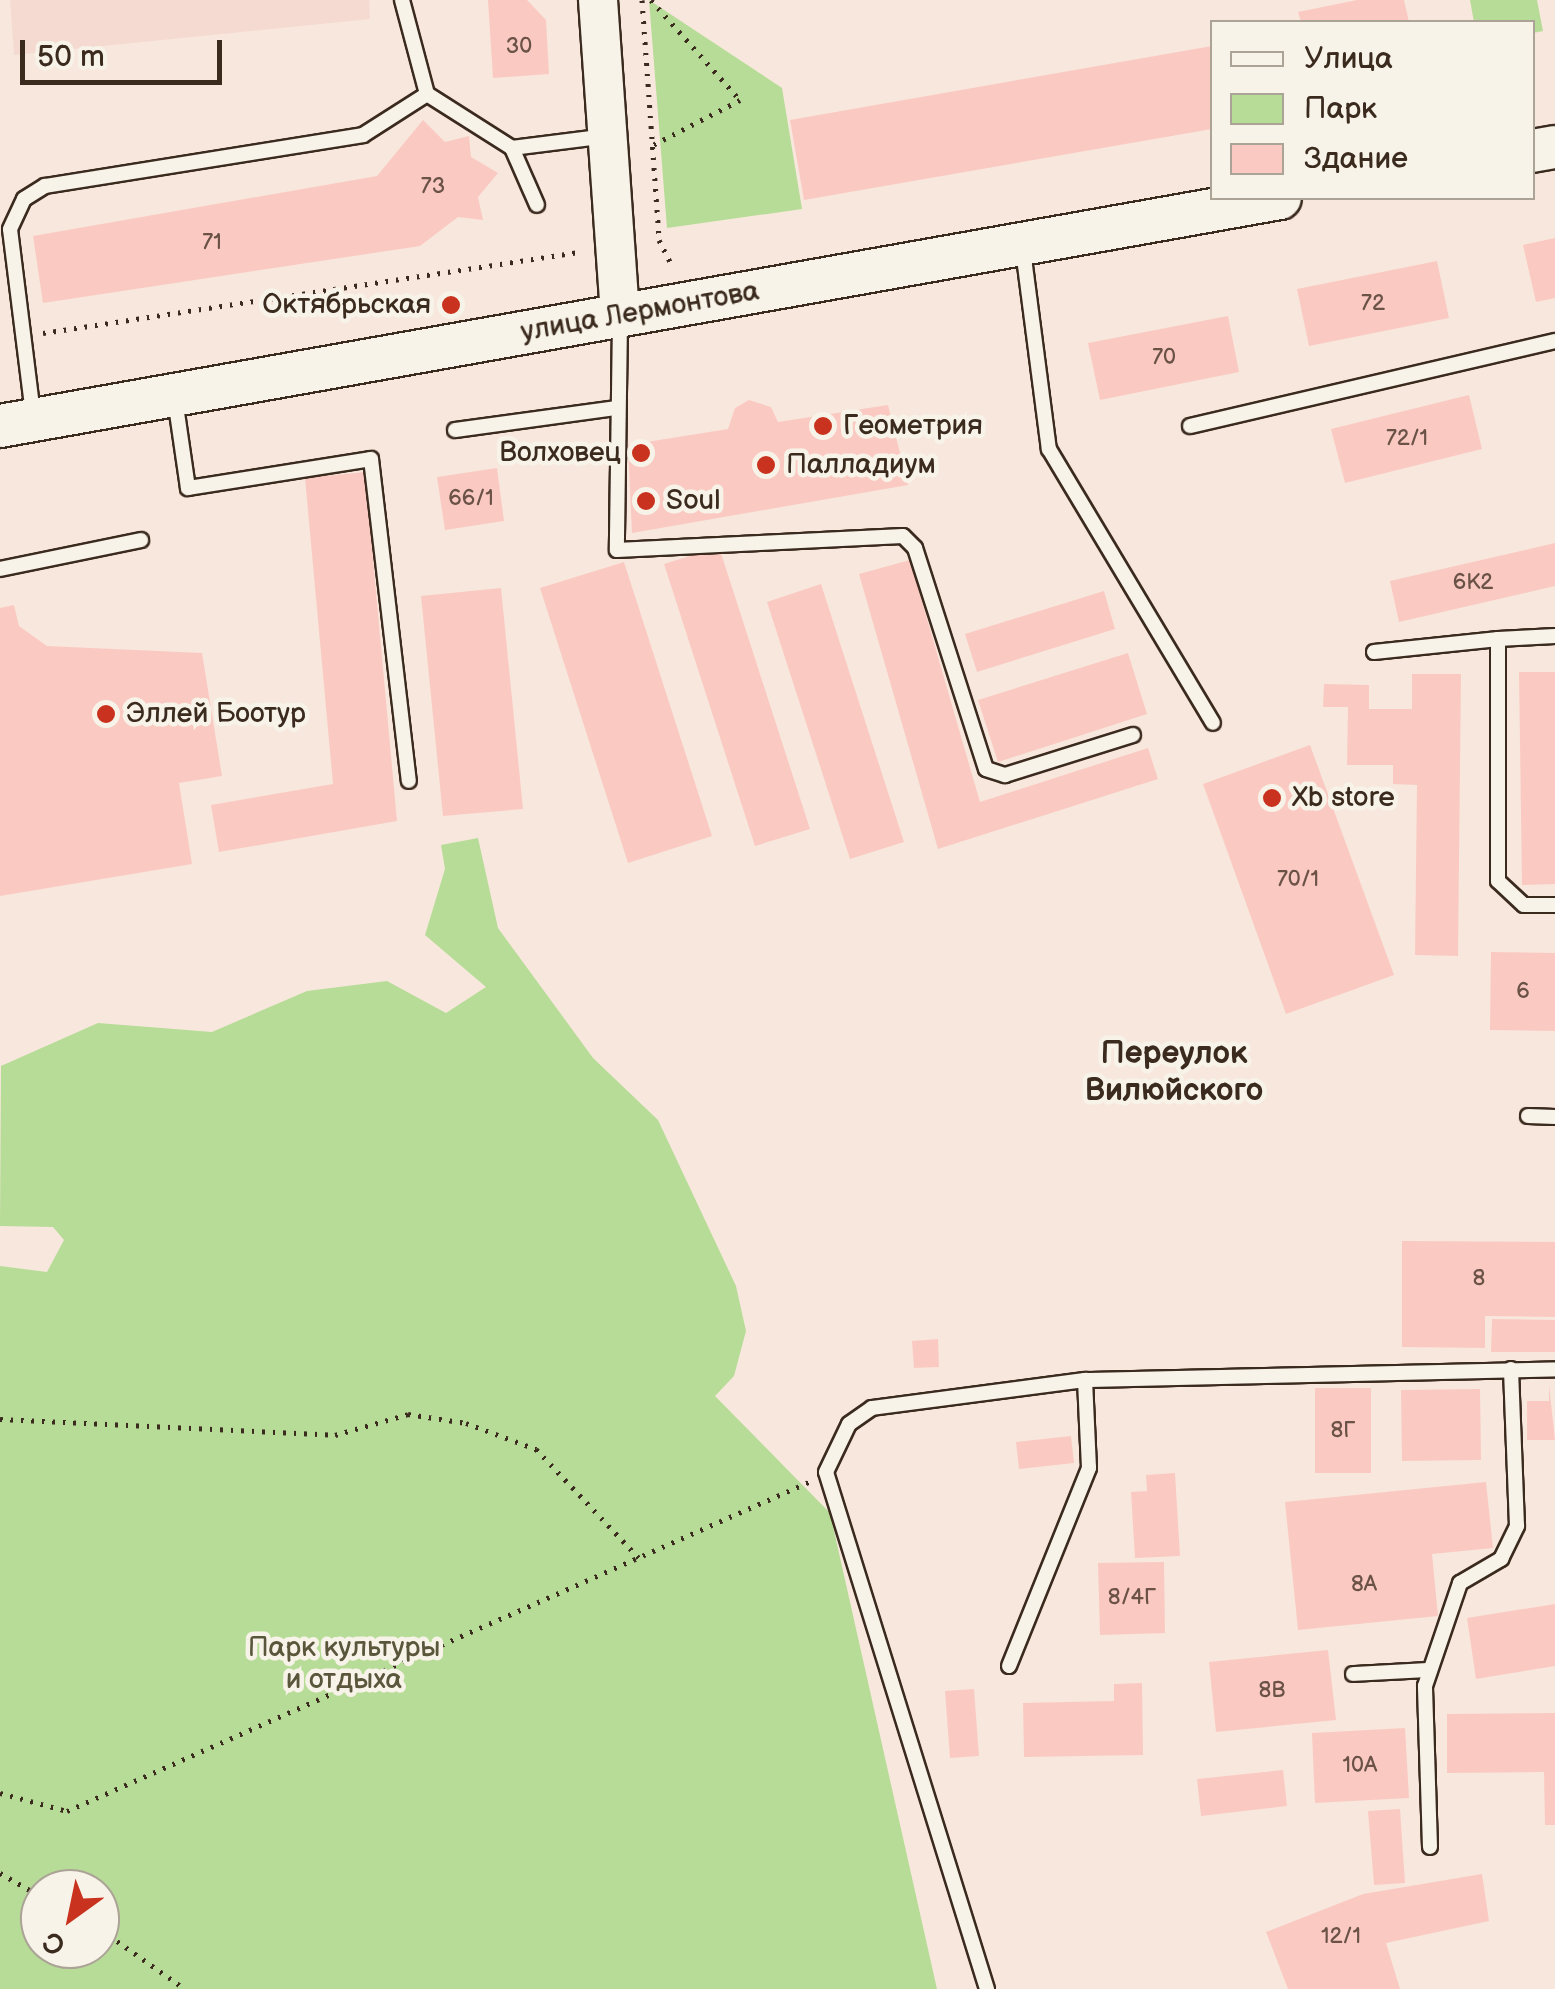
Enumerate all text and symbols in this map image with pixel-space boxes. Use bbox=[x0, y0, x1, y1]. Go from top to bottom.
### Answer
scale bar bbox=[25, 20, 228, 82]
legend bbox=[1210, 20, 1535, 200]
house number: 30 bbox=[506, 34, 532, 60]
text: 50 m bbox=[37, 39, 105, 75]
text: Улица bbox=[1304, 41, 1393, 77]
text: Парк bbox=[1304, 91, 1377, 127]
text: Здание bbox=[1304, 141, 1408, 177]
house number: 73 bbox=[421, 174, 445, 200]
house number: 71 bbox=[202, 230, 222, 256]
street label: улица Лермонтова bbox=[518, 274, 762, 350]
place label: Октябрьская bbox=[262, 288, 431, 322]
house number: 72 bbox=[1361, 291, 1385, 317]
marker: Октябрьская bbox=[440, 294, 462, 316]
house number: 70 bbox=[1152, 345, 1176, 371]
place label: Геометрия bbox=[843, 409, 983, 443]
marker: Геометрия bbox=[812, 415, 834, 437]
house number: 72/1 bbox=[1386, 426, 1428, 452]
place label: Волховец bbox=[499, 436, 621, 470]
marker: Волховец bbox=[630, 442, 652, 464]
place label: Палладиум bbox=[786, 448, 936, 482]
marker: Палладиум bbox=[755, 454, 777, 476]
place label: Soul bbox=[666, 484, 720, 518]
house number: 66/1 bbox=[448, 486, 494, 512]
marker: Soul bbox=[635, 490, 657, 512]
house number: 6К2 bbox=[1453, 570, 1493, 596]
place label: Эллей Боотур bbox=[126, 697, 306, 731]
marker: Эллей Боотур bbox=[95, 703, 117, 725]
place label: Xb store bbox=[1292, 781, 1395, 815]
marker: Xb store bbox=[1261, 787, 1283, 809]
house number: 70/1 bbox=[1277, 867, 1319, 893]
house number: 6 bbox=[1516, 979, 1530, 1005]
district label: Переулок Вилюйского bbox=[1085, 1036, 1263, 1111]
house number: 8 bbox=[1473, 1266, 1485, 1292]
house number: 8Г bbox=[1331, 1418, 1355, 1444]
house number: 8А bbox=[1351, 1572, 1377, 1598]
house number: 8/4Г bbox=[1108, 1585, 1156, 1611]
park label: Парк культуры и отдыха bbox=[248, 1631, 440, 1697]
house number: 8В bbox=[1259, 1678, 1285, 1704]
house number: 10А bbox=[1343, 1753, 1377, 1779]
north arrow bbox=[20, 1869, 120, 1969]
text: С bbox=[37, 1924, 72, 1962]
house number: 12/1 bbox=[1321, 1924, 1361, 1950]

